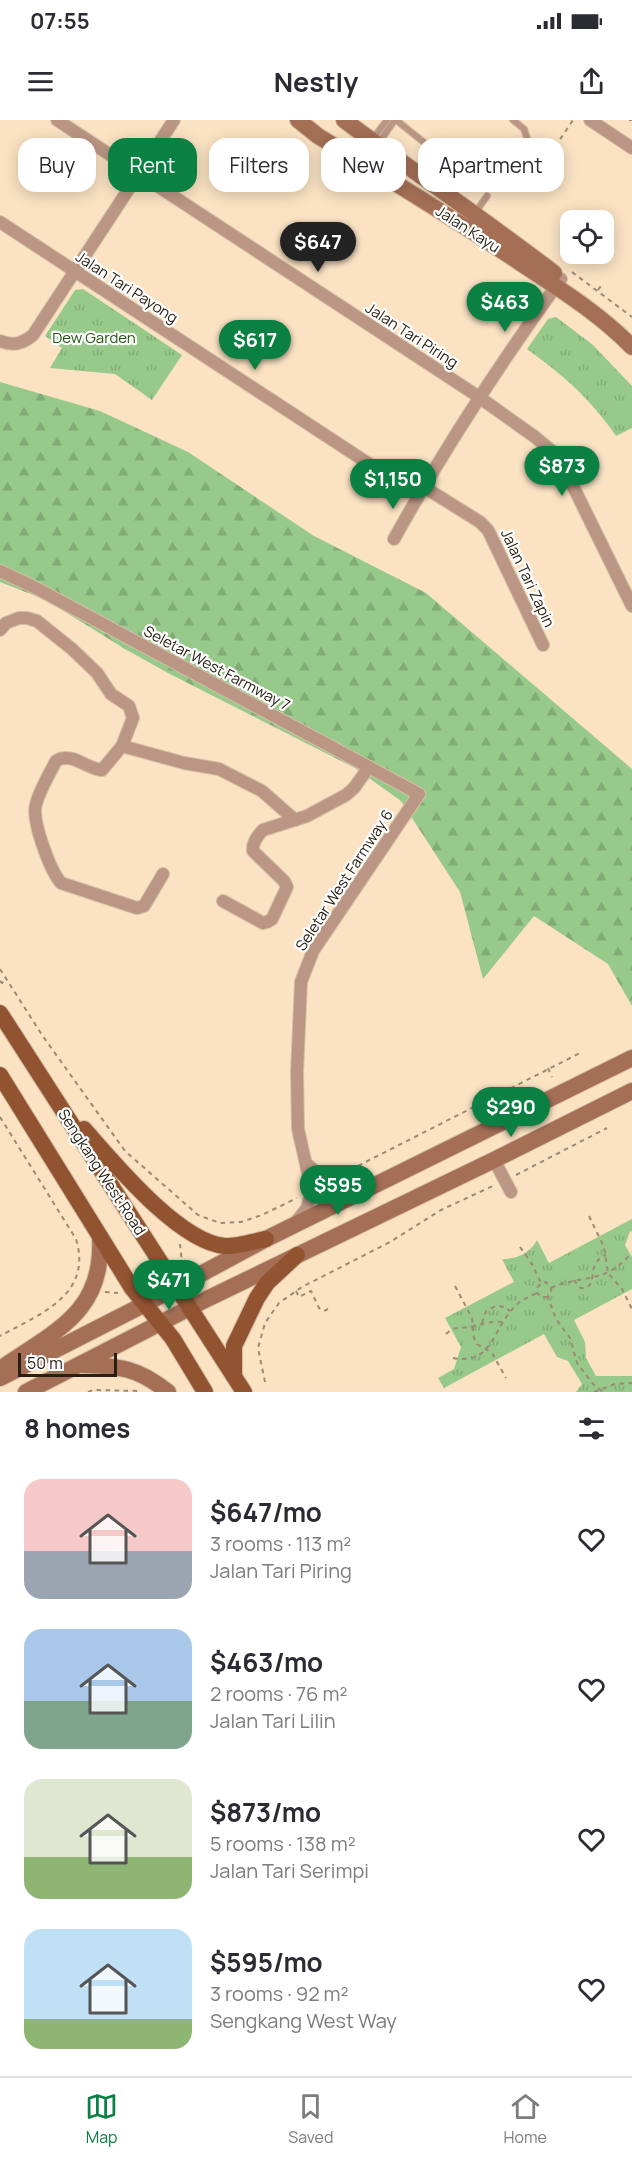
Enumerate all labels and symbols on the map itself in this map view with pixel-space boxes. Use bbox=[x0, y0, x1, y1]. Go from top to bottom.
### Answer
street label: Jalan Kayu bbox=[432, 200, 504, 258]
pin: $647 bbox=[282, 222, 354, 273]
street label: Jalan Tari Payong bbox=[72, 246, 182, 328]
pin: $463 bbox=[469, 282, 541, 333]
street label: Jalan Tari Piring bbox=[362, 297, 462, 373]
pin: $617 bbox=[219, 320, 291, 371]
park label: Dew Garden bbox=[52, 327, 136, 348]
pin: $873 bbox=[526, 446, 598, 497]
pin: $1,150 bbox=[344, 459, 442, 510]
street label: Jalan Tari Zapin bbox=[496, 526, 560, 631]
street label: Seletar West Farmway 7 bbox=[140, 620, 294, 716]
street label: Seletar West Farmway 6 bbox=[290, 805, 398, 955]
pin: $290 bbox=[475, 1087, 547, 1138]
street label: Sengkang West Road bbox=[53, 1105, 151, 1239]
pin: $595 bbox=[302, 1165, 374, 1216]
pin: $471 bbox=[133, 1260, 205, 1311]
scale bar bbox=[18, 1350, 117, 1378]

